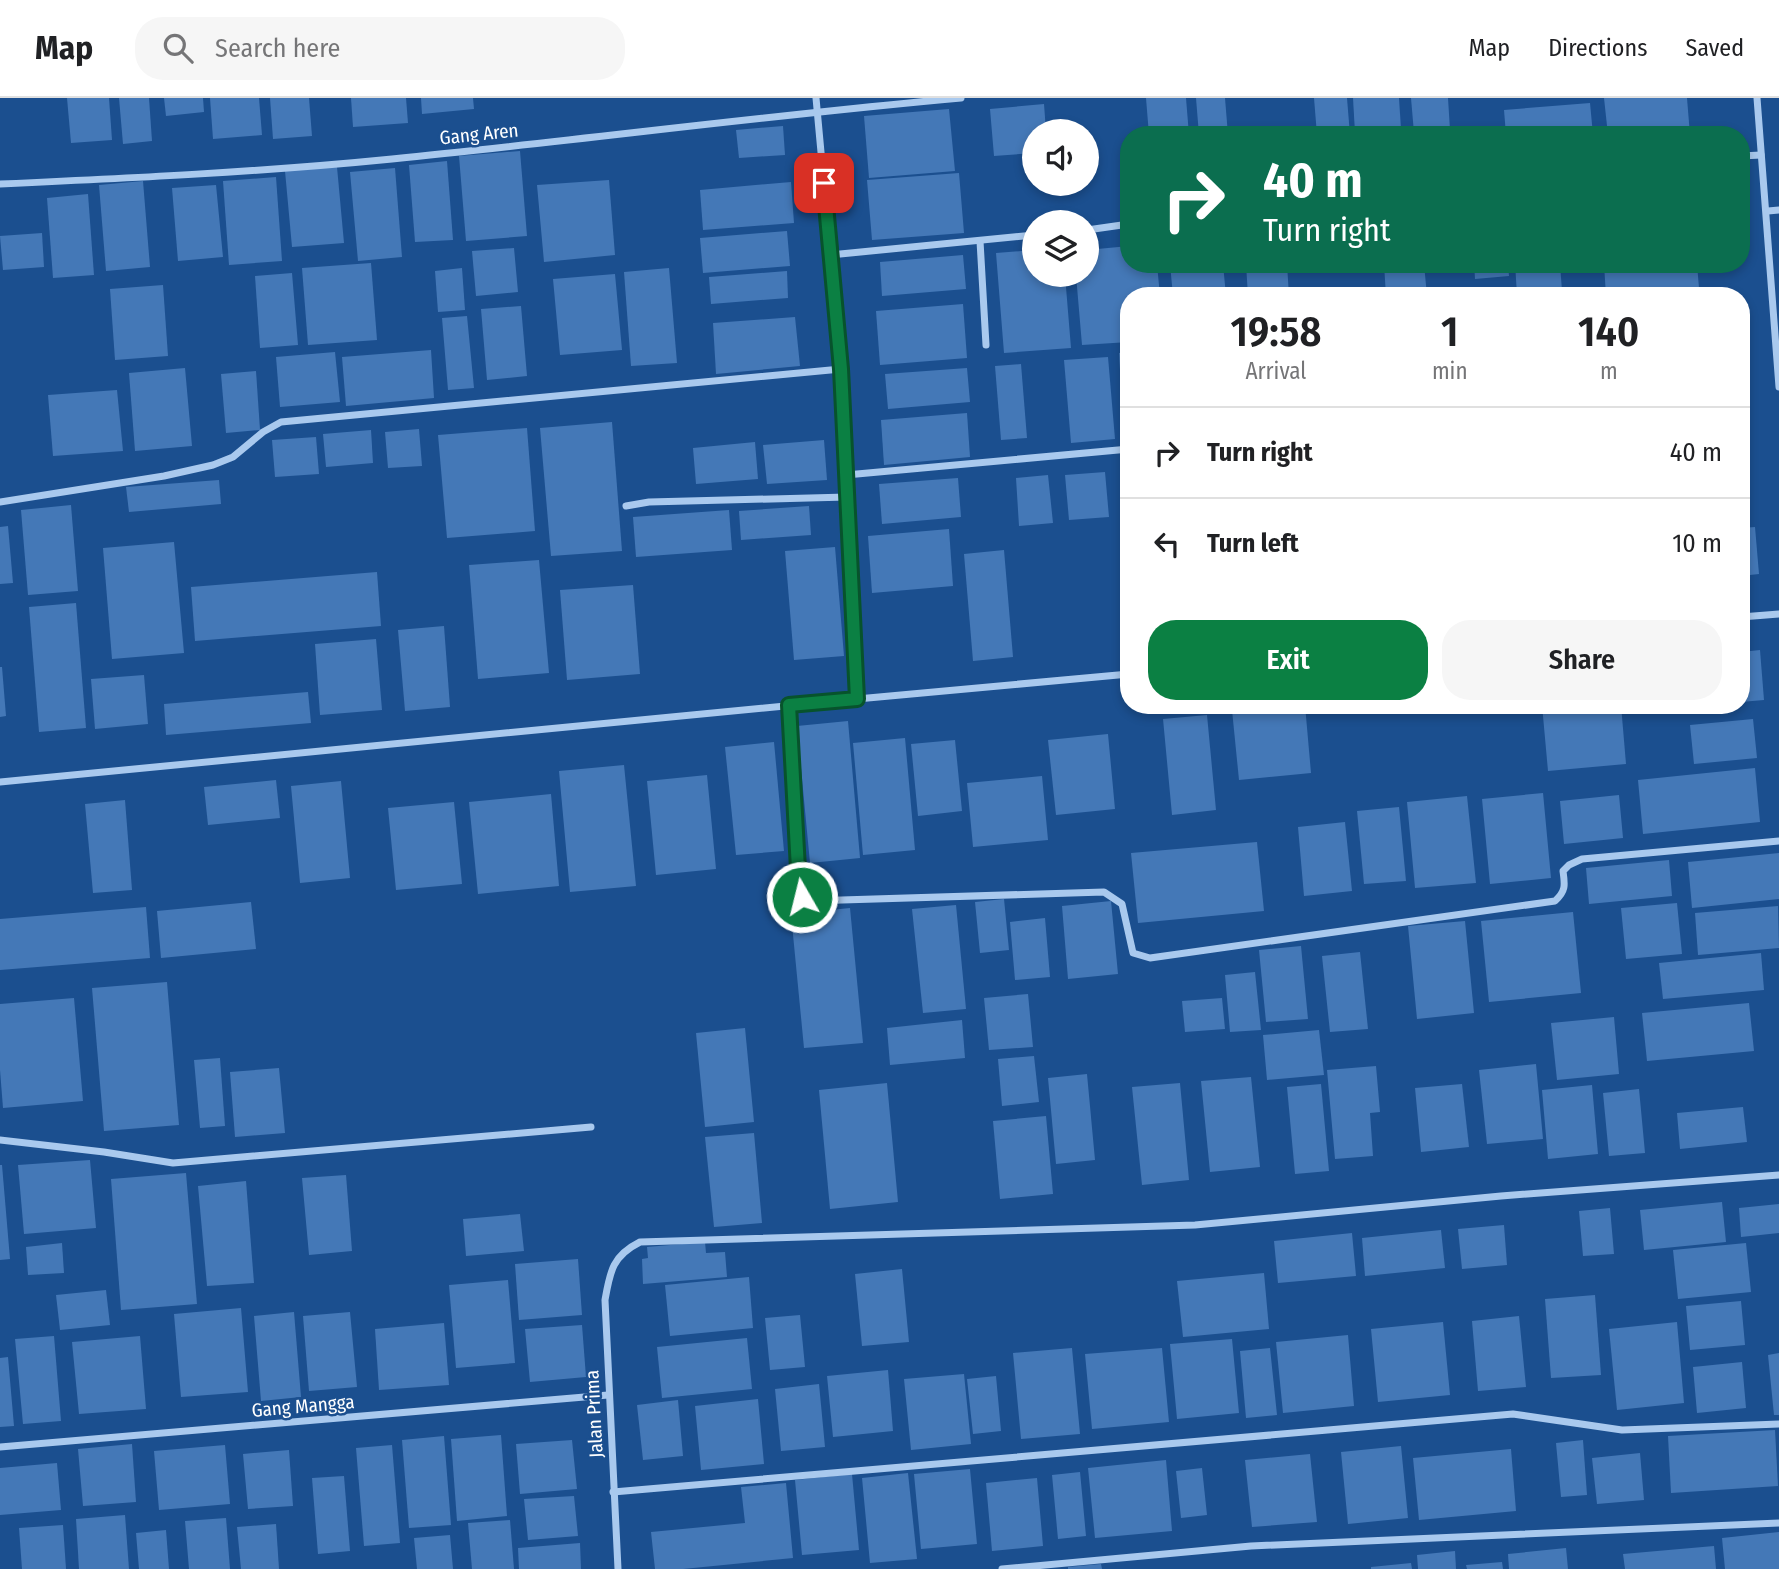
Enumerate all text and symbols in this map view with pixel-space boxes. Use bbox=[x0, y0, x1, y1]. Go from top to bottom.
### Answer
search box bbox=[135, 17, 625, 80]
text: Map bbox=[35, 28, 93, 68]
icon: search bbox=[159, 29, 197, 67]
text: Search here bbox=[215, 33, 340, 64]
text: Map bbox=[1469, 34, 1510, 62]
text: Directions bbox=[1548, 34, 1647, 62]
text: Saved bbox=[1685, 34, 1744, 62]
street label: Gang Aren bbox=[438, 118, 520, 150]
map controls bbox=[1022, 119, 1099, 287]
button: sound bbox=[1022, 119, 1099, 196]
text: 40 m bbox=[1263, 151, 1363, 210]
pin bbox=[794, 153, 854, 213]
icon: right bbox=[1148, 154, 1239, 245]
icon: arrive bbox=[805, 164, 843, 202]
button: layers bbox=[1022, 210, 1099, 287]
text: Turn right bbox=[1263, 211, 1390, 249]
text: 19:58 bbox=[1231, 307, 1321, 357]
text: 1 bbox=[1441, 307, 1458, 357]
text: 140 bbox=[1578, 307, 1639, 357]
text: Arrival bbox=[1245, 357, 1306, 385]
text: min bbox=[1432, 357, 1468, 385]
text: m bbox=[1600, 357, 1618, 385]
icon: right bbox=[1148, 434, 1186, 472]
text: Turn right bbox=[1207, 437, 1313, 468]
text: 40 m bbox=[1670, 437, 1722, 468]
icon: left bbox=[1148, 525, 1186, 563]
text: Turn left bbox=[1207, 528, 1299, 559]
text: 10 m bbox=[1672, 528, 1722, 559]
button: Exit bbox=[1148, 620, 1428, 700]
button: Share bbox=[1442, 620, 1722, 700]
position arrow bbox=[765, 860, 839, 934]
street label: Jalan Prima bbox=[580, 1369, 608, 1459]
street label: Gang Mangga bbox=[251, 1390, 355, 1422]

